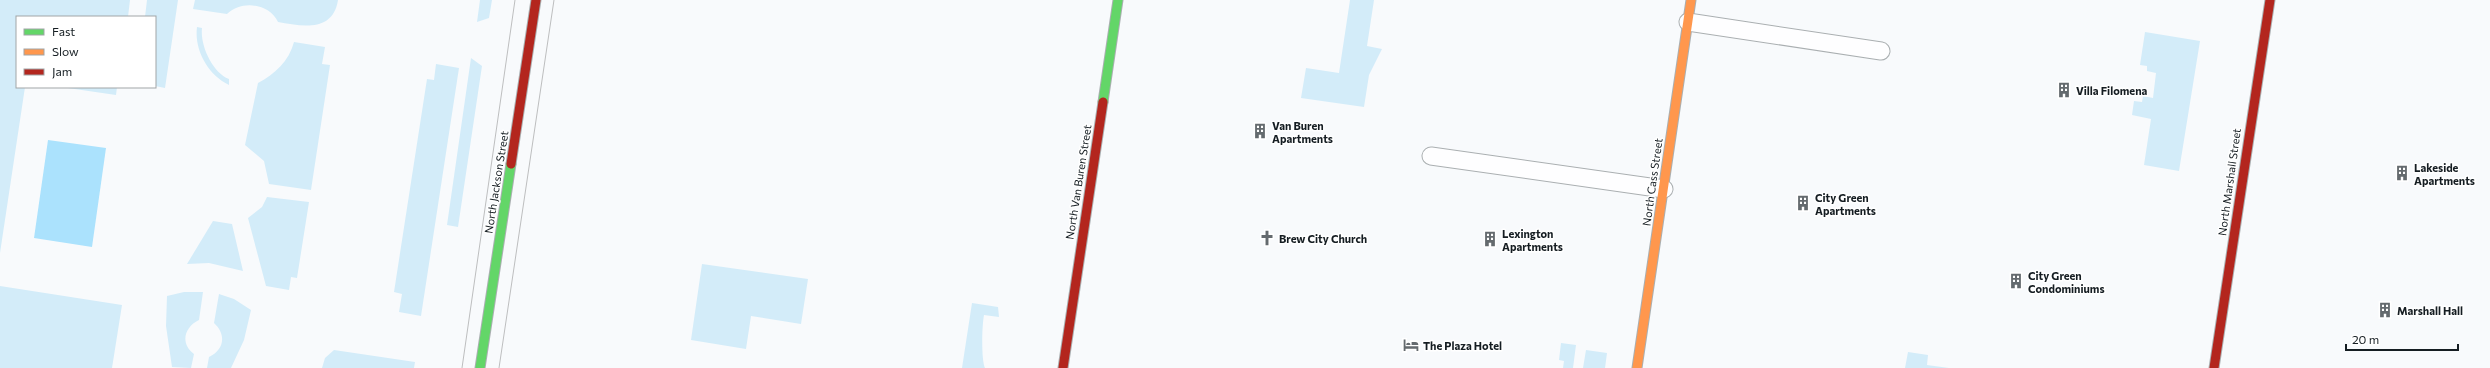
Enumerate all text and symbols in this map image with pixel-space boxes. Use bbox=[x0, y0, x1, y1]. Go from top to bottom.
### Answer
legend bbox=[16, 16, 156, 88]
text: Fast bbox=[52, 24, 75, 38]
text: Slow bbox=[52, 44, 79, 58]
text: Jam bbox=[52, 64, 72, 79]
building icon: Villa Filomena bbox=[2055, 81, 2073, 99]
place label: Villa Filomena bbox=[2076, 84, 2148, 97]
place label: Van Buren Apartments bbox=[1272, 119, 1333, 145]
building icon: Van Buren Apartments bbox=[1251, 122, 1269, 140]
street label: North Van Buren Street bbox=[1063, 123, 1094, 240]
street label: North Marshall Street bbox=[2215, 127, 2243, 237]
street label: North Jackson Street bbox=[481, 129, 512, 234]
street label: North Cass Street bbox=[1639, 137, 1665, 227]
place label: Lakeside Apartments bbox=[2414, 161, 2475, 187]
building icon: Lakeside Apartments bbox=[2393, 164, 2411, 182]
place label: City Green Apartments bbox=[1815, 191, 1876, 217]
building icon: City Green Apartments bbox=[1794, 194, 1812, 212]
place label: Lexington Apartments bbox=[1502, 227, 1563, 253]
church icon: Brew City Church bbox=[1258, 229, 1276, 247]
building icon: Lexington Apartments bbox=[1481, 230, 1499, 248]
place label: Brew City Church bbox=[1279, 232, 1367, 245]
place label: City Green Condominiums bbox=[2028, 269, 2105, 295]
building icon: City Green Condominiums bbox=[2007, 272, 2025, 290]
building icon: Marshall Hall bbox=[2376, 301, 2394, 319]
place label: Marshall Hall bbox=[2397, 304, 2463, 317]
scale bar bbox=[2346, 326, 2458, 352]
text: 20 m bbox=[2352, 332, 2379, 346]
hotel icon: The Plaza Hotel bbox=[1402, 336, 1420, 354]
place label: The Plaza Hotel bbox=[1423, 339, 1502, 352]

